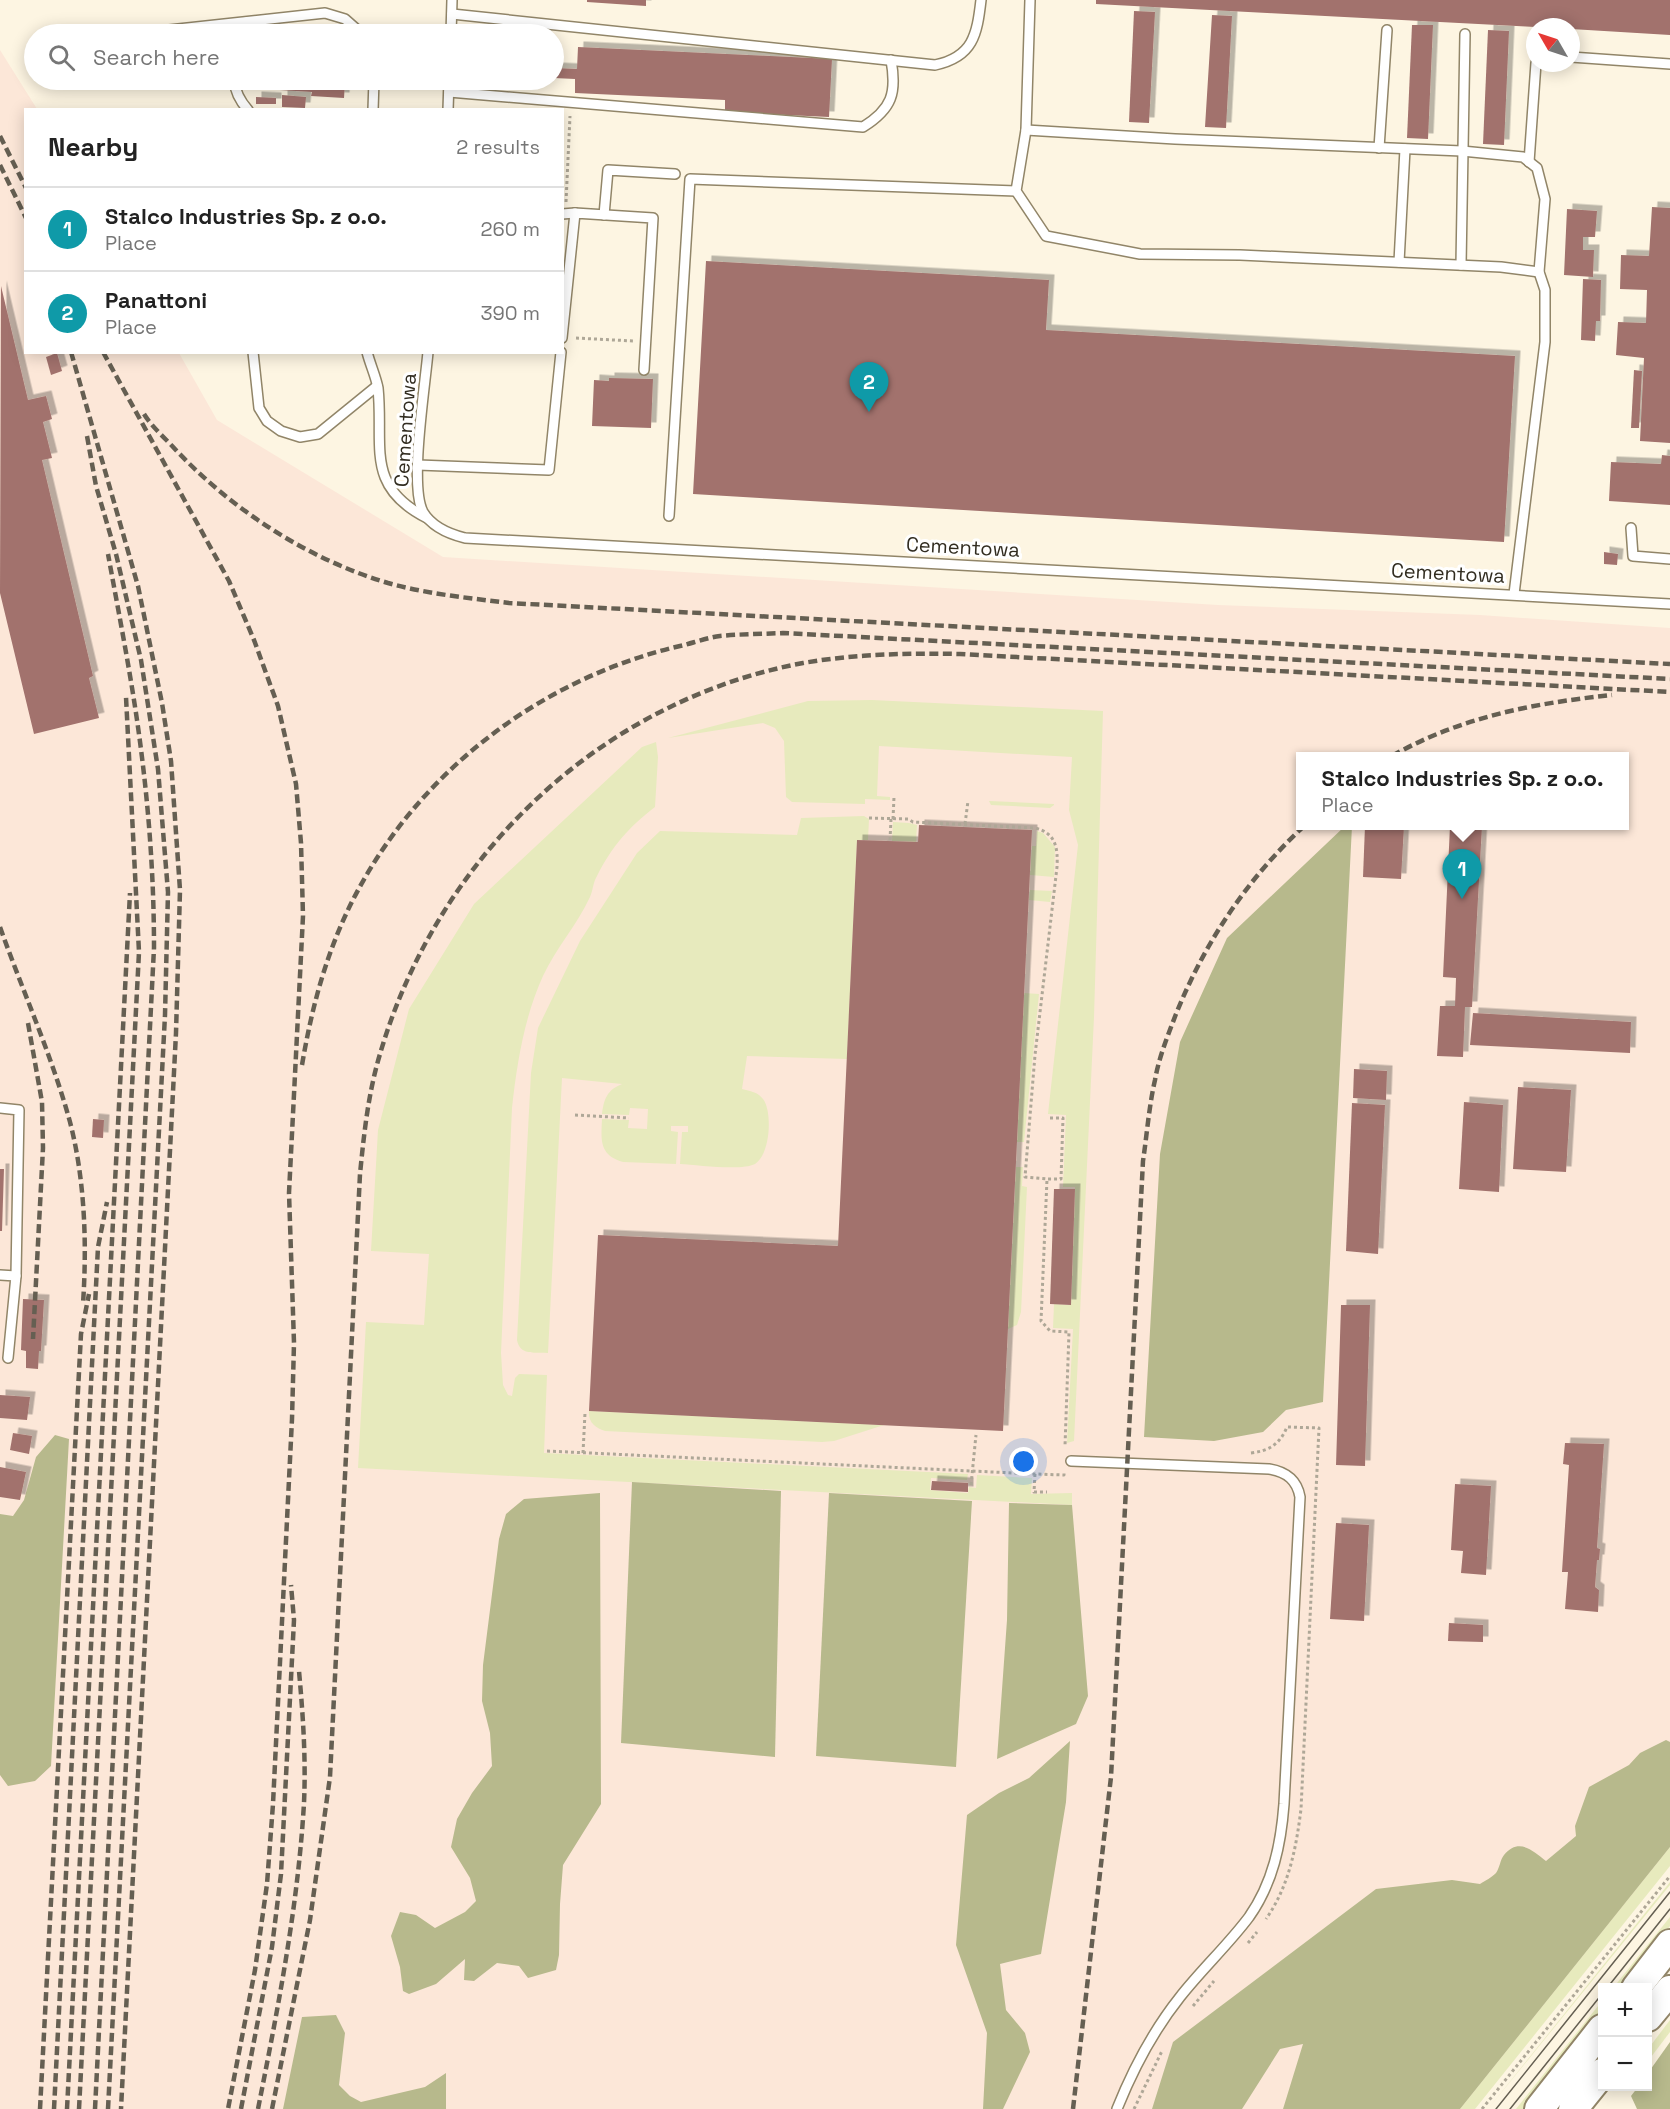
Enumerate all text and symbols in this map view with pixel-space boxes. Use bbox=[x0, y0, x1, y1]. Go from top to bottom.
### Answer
north arrow bbox=[1526, 18, 1580, 72]
search box bbox=[24, 24, 564, 90]
icon: search bbox=[45, 41, 78, 74]
text: Search here bbox=[93, 43, 220, 71]
text: Nearby bbox=[48, 130, 138, 164]
text: 2 results bbox=[456, 134, 540, 160]
text: Stalco Industries Sp. z o.o. bbox=[105, 202, 387, 230]
text: 1 bbox=[63, 216, 72, 242]
text: 260 m bbox=[481, 216, 540, 242]
text: Place bbox=[105, 230, 157, 256]
text: Panattoni bbox=[105, 286, 207, 314]
text: 2 bbox=[62, 300, 73, 326]
text: 390 m bbox=[481, 300, 540, 326]
text: Place bbox=[105, 314, 157, 340]
pin: 2 bbox=[850, 362, 888, 412]
street label: Cementowa bbox=[388, 372, 422, 488]
street label: Cementowa bbox=[905, 531, 1021, 563]
street label: Cementowa bbox=[1390, 557, 1506, 589]
popup bbox=[1296, 752, 1629, 830]
text: Stalco Industries Sp. z o.o. bbox=[1322, 764, 1603, 792]
text: Place bbox=[1322, 792, 1374, 818]
pin: 1 bbox=[1442, 850, 1482, 899]
your location bbox=[1009, 1447, 1038, 1476]
map controls bbox=[1598, 1983, 1652, 2091]
button: + bbox=[1598, 1983, 1652, 2037]
button: − bbox=[1598, 2037, 1652, 2091]

